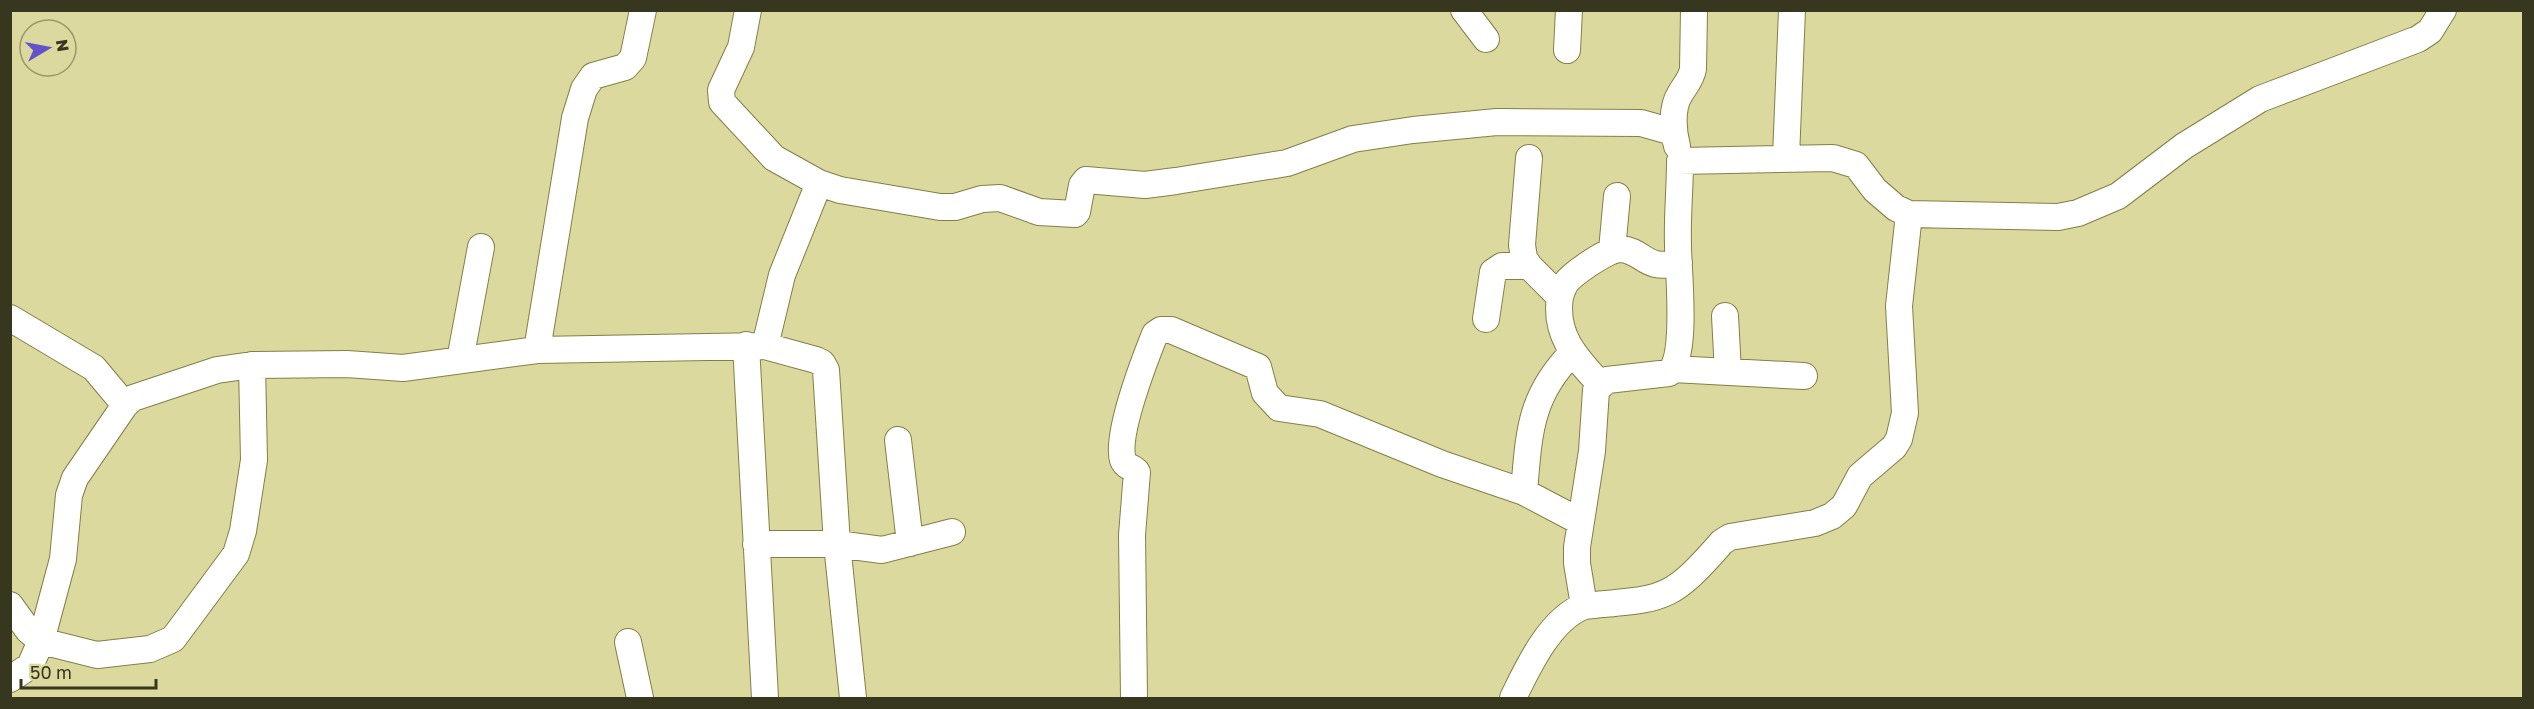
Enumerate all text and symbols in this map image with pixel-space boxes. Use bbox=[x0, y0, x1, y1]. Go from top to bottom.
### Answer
north arrow bbox=[18, 18, 78, 78]
text: N bbox=[52, 38, 74, 53]
scale bar bbox=[21, 652, 156, 690]
text: 50 m bbox=[30, 661, 72, 683]

